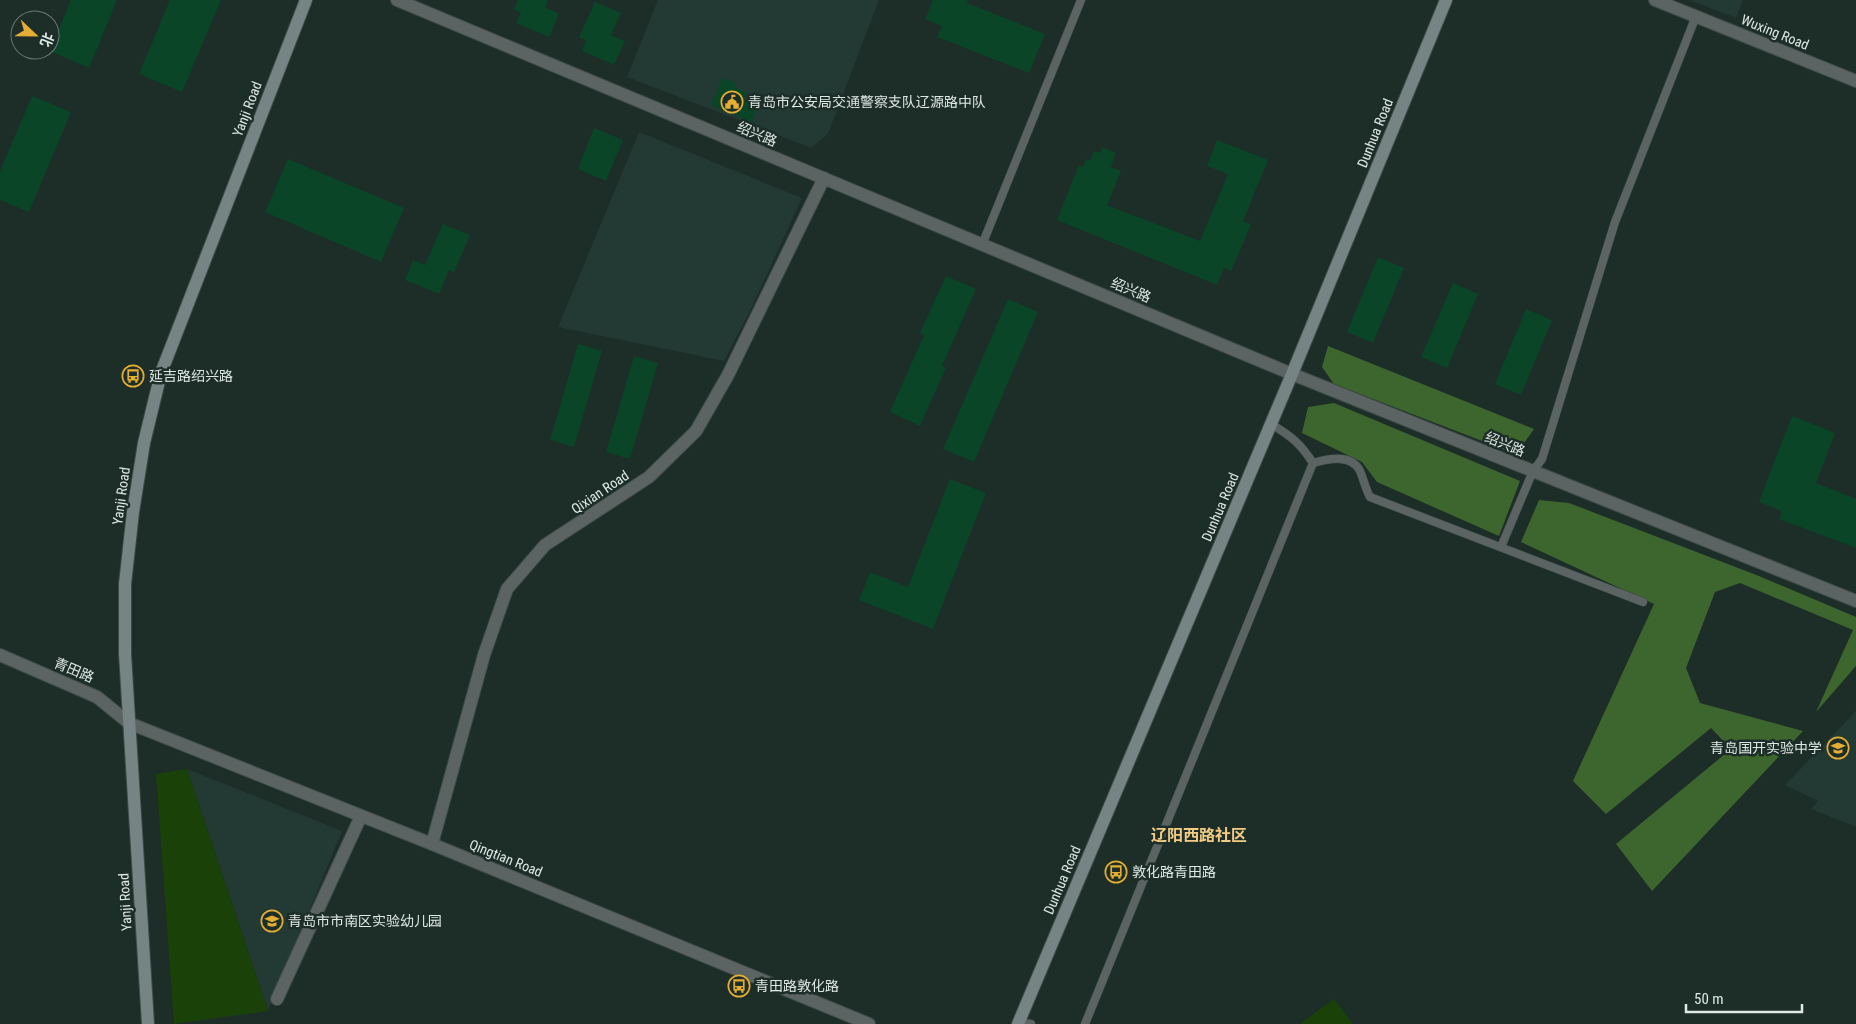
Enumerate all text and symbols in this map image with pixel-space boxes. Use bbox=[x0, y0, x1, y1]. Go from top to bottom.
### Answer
north arrow bbox=[10, 10, 60, 60]
street label: Wuxing Road bbox=[1739, 11, 1811, 53]
text: 北 bbox=[37, 30, 57, 49]
street label: Yanji Road bbox=[229, 79, 265, 139]
public building icon: 青岛市公安局交通警察支队辽源路中队 bbox=[720, 90, 744, 114]
place label: 青岛市公安局交通警察支队辽源路中队 bbox=[748, 94, 986, 110]
street label: Dunhua Road bbox=[1354, 96, 1396, 170]
street label: 绍兴路 bbox=[735, 118, 779, 150]
street label: 绍兴路 bbox=[1109, 274, 1153, 306]
bus stop icon: 延吉路绍兴路 bbox=[121, 364, 145, 388]
place label: 延吉路绍兴路 bbox=[149, 368, 233, 384]
street label: 绍兴路 bbox=[1483, 429, 1527, 459]
street label: Yanji Road bbox=[109, 466, 133, 526]
street label: Qixian Road bbox=[568, 467, 632, 517]
street label: Dunhua Road bbox=[1198, 470, 1242, 544]
street label: 青田路 bbox=[52, 654, 96, 686]
school or university icon: 青岛国开实验中学 bbox=[1826, 736, 1850, 760]
place label: 青岛国开实验中学 bbox=[1710, 740, 1822, 756]
district label: 辽阳西路社区 bbox=[1151, 826, 1247, 845]
street label: Qingtian Road bbox=[467, 836, 545, 880]
street label: Dunhua Road bbox=[1040, 843, 1084, 917]
bus stop icon: 敦化路青田路 bbox=[1104, 860, 1128, 884]
place label: 敦化路青田路 bbox=[1132, 864, 1216, 880]
street label: Yanji Road bbox=[115, 873, 135, 931]
school or university icon: 青岛市市南区实验幼儿园 bbox=[260, 909, 284, 933]
place label: 青岛市市南区实验幼儿园 bbox=[288, 913, 442, 929]
bus stop icon: 青田路敦化路 bbox=[727, 974, 751, 998]
place label: 青田路敦化路 bbox=[755, 978, 839, 994]
scale bar bbox=[1686, 982, 1802, 1014]
text: 50 m bbox=[1694, 990, 1724, 1008]

